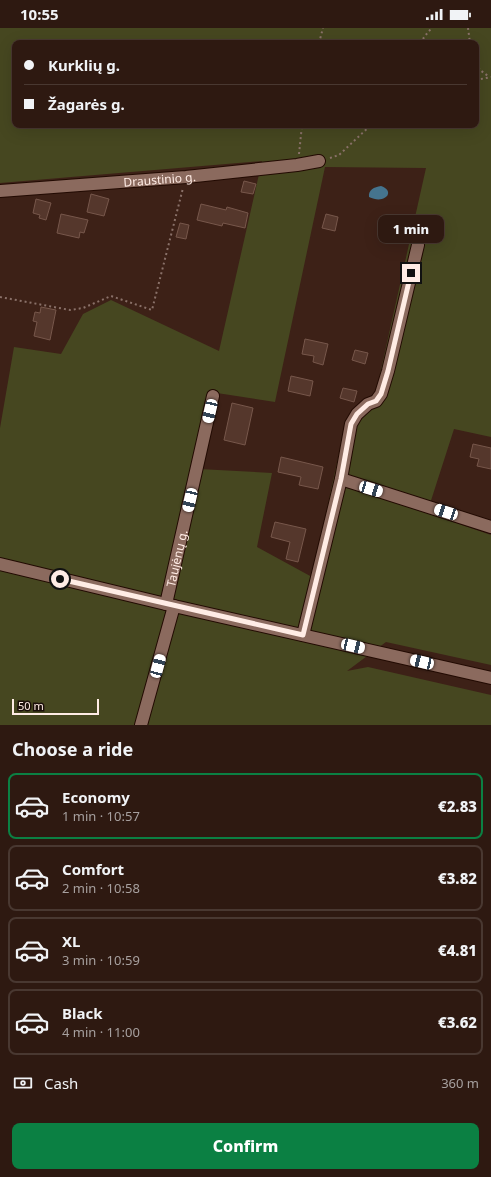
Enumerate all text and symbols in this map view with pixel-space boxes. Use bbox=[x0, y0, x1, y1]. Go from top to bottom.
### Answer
text: 10:55 bbox=[20, 4, 59, 24]
text: Kurklių g. bbox=[48, 55, 120, 75]
text: Žagarės g. bbox=[48, 94, 125, 114]
street label: Draustinio g. bbox=[123, 168, 197, 190]
callout: 1 min bbox=[378, 215, 444, 243]
text: 1 min bbox=[393, 220, 429, 238]
route end bbox=[402, 264, 420, 282]
car bbox=[201, 398, 219, 424]
car bbox=[358, 480, 384, 498]
car bbox=[181, 487, 199, 513]
car bbox=[433, 503, 459, 521]
street label: Taujėnų g. bbox=[162, 528, 191, 588]
route start bbox=[51, 570, 69, 588]
car bbox=[340, 637, 366, 655]
car bbox=[149, 653, 167, 679]
car bbox=[409, 653, 435, 671]
scale bar bbox=[12, 697, 99, 716]
text: 50 m bbox=[18, 698, 44, 713]
text: Choose a ride bbox=[12, 737, 133, 761]
text: Economy bbox=[62, 787, 130, 807]
icon: car bbox=[14, 788, 50, 824]
text: €2.83 bbox=[438, 796, 477, 816]
text: 1 min · 10:57 bbox=[62, 807, 140, 825]
text: Comfort bbox=[62, 859, 124, 879]
icon: car bbox=[14, 860, 50, 896]
text: €3.82 bbox=[438, 868, 477, 888]
text: 2 min · 10:58 bbox=[62, 879, 140, 897]
text: XL bbox=[62, 931, 80, 951]
icon: car bbox=[14, 932, 50, 968]
text: €4.81 bbox=[438, 940, 477, 960]
text: 3 min · 10:59 bbox=[62, 951, 140, 969]
text: Black bbox=[62, 1003, 102, 1023]
icon: car bbox=[14, 1004, 50, 1040]
text: €3.62 bbox=[438, 1012, 477, 1032]
text: 4 min · 11:00 bbox=[62, 1023, 140, 1041]
icon: cash bbox=[12, 1072, 34, 1094]
text: Cash bbox=[44, 1073, 78, 1093]
text: 360 m bbox=[441, 1074, 479, 1092]
button: Confirm bbox=[12, 1123, 479, 1169]

